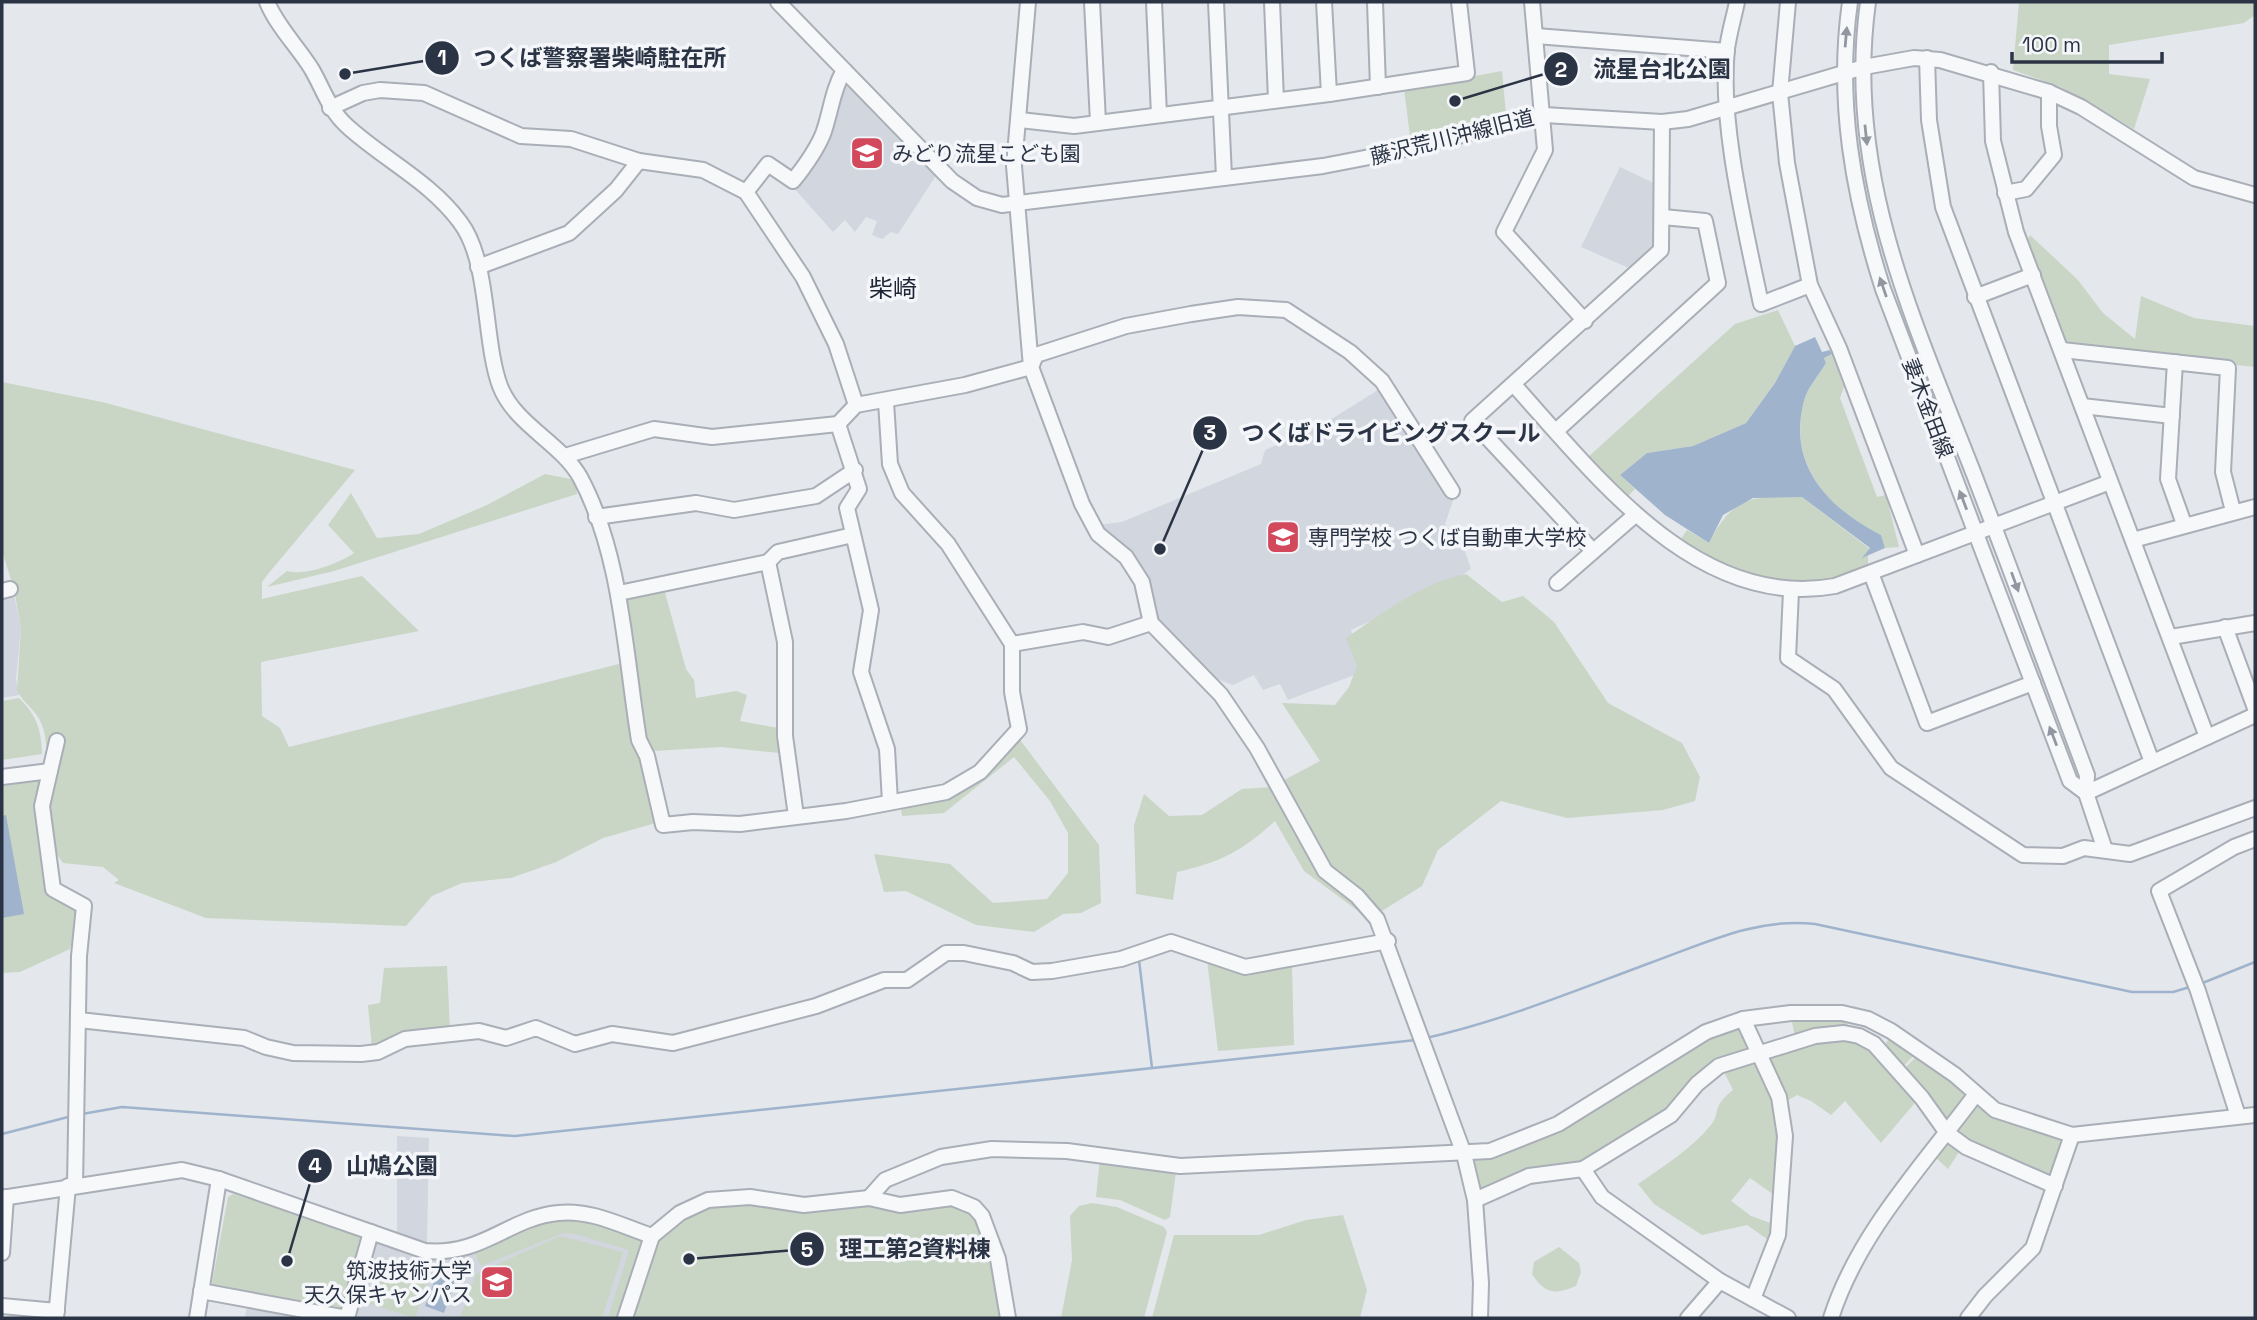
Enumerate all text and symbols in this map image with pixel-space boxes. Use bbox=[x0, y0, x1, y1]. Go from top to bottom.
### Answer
scale bar bbox=[2012, 21, 2162, 65]
one-way arrow bbox=[1841, 26, 1852, 48]
text: 100 m bbox=[2022, 31, 2081, 58]
callout: つくば警察署柴崎駐在所 bbox=[425, 36, 741, 80]
text: つくば警察署柴崎駐在所 bbox=[474, 43, 727, 73]
text: 1 bbox=[437, 44, 447, 71]
callout: 流星台北公園 bbox=[1544, 47, 1745, 91]
text: 流星台北公園 bbox=[1593, 54, 1731, 84]
text: 2 bbox=[1555, 56, 1567, 83]
street label: 藤沢荒川沖線旧道 bbox=[1367, 104, 1537, 170]
one-way arrow bbox=[1861, 125, 1872, 147]
school or university icon: みどり流星こども園 bbox=[848, 134, 886, 172]
place label: みどり流星こども園 bbox=[892, 140, 1081, 167]
district label: 柴崎 bbox=[869, 273, 917, 304]
one-way arrow bbox=[1877, 277, 1888, 298]
street label: 妻木金田線 bbox=[1897, 354, 1959, 462]
callout: つくばドライビングスクール bbox=[1193, 411, 1555, 455]
text: つくばドライビングスクール bbox=[1242, 418, 1541, 448]
text: 3 bbox=[1204, 419, 1216, 446]
one-way arrow bbox=[1958, 490, 1969, 511]
school or university icon: 専門学校 つくば自動車大学校 bbox=[1264, 518, 1302, 556]
place label: 専門学校 つくば自動車大学校 bbox=[1308, 524, 1586, 551]
one-way arrow bbox=[2010, 572, 2021, 593]
one-way arrow bbox=[2047, 725, 2058, 746]
callout: 山鳩公園 bbox=[297, 1144, 452, 1188]
text: 山鳩公園 bbox=[346, 1151, 438, 1181]
text: 4 bbox=[308, 1152, 322, 1179]
callout: 理工第2資料棟 bbox=[790, 1227, 1004, 1271]
text: 理工第2資料棟 bbox=[839, 1234, 991, 1264]
text: 5 bbox=[801, 1236, 813, 1263]
place label: 筑波技術大学 天久保キャンパス bbox=[304, 1257, 472, 1308]
school or university icon: 筑波技術大学 天久保キャンパス bbox=[478, 1263, 516, 1301]

